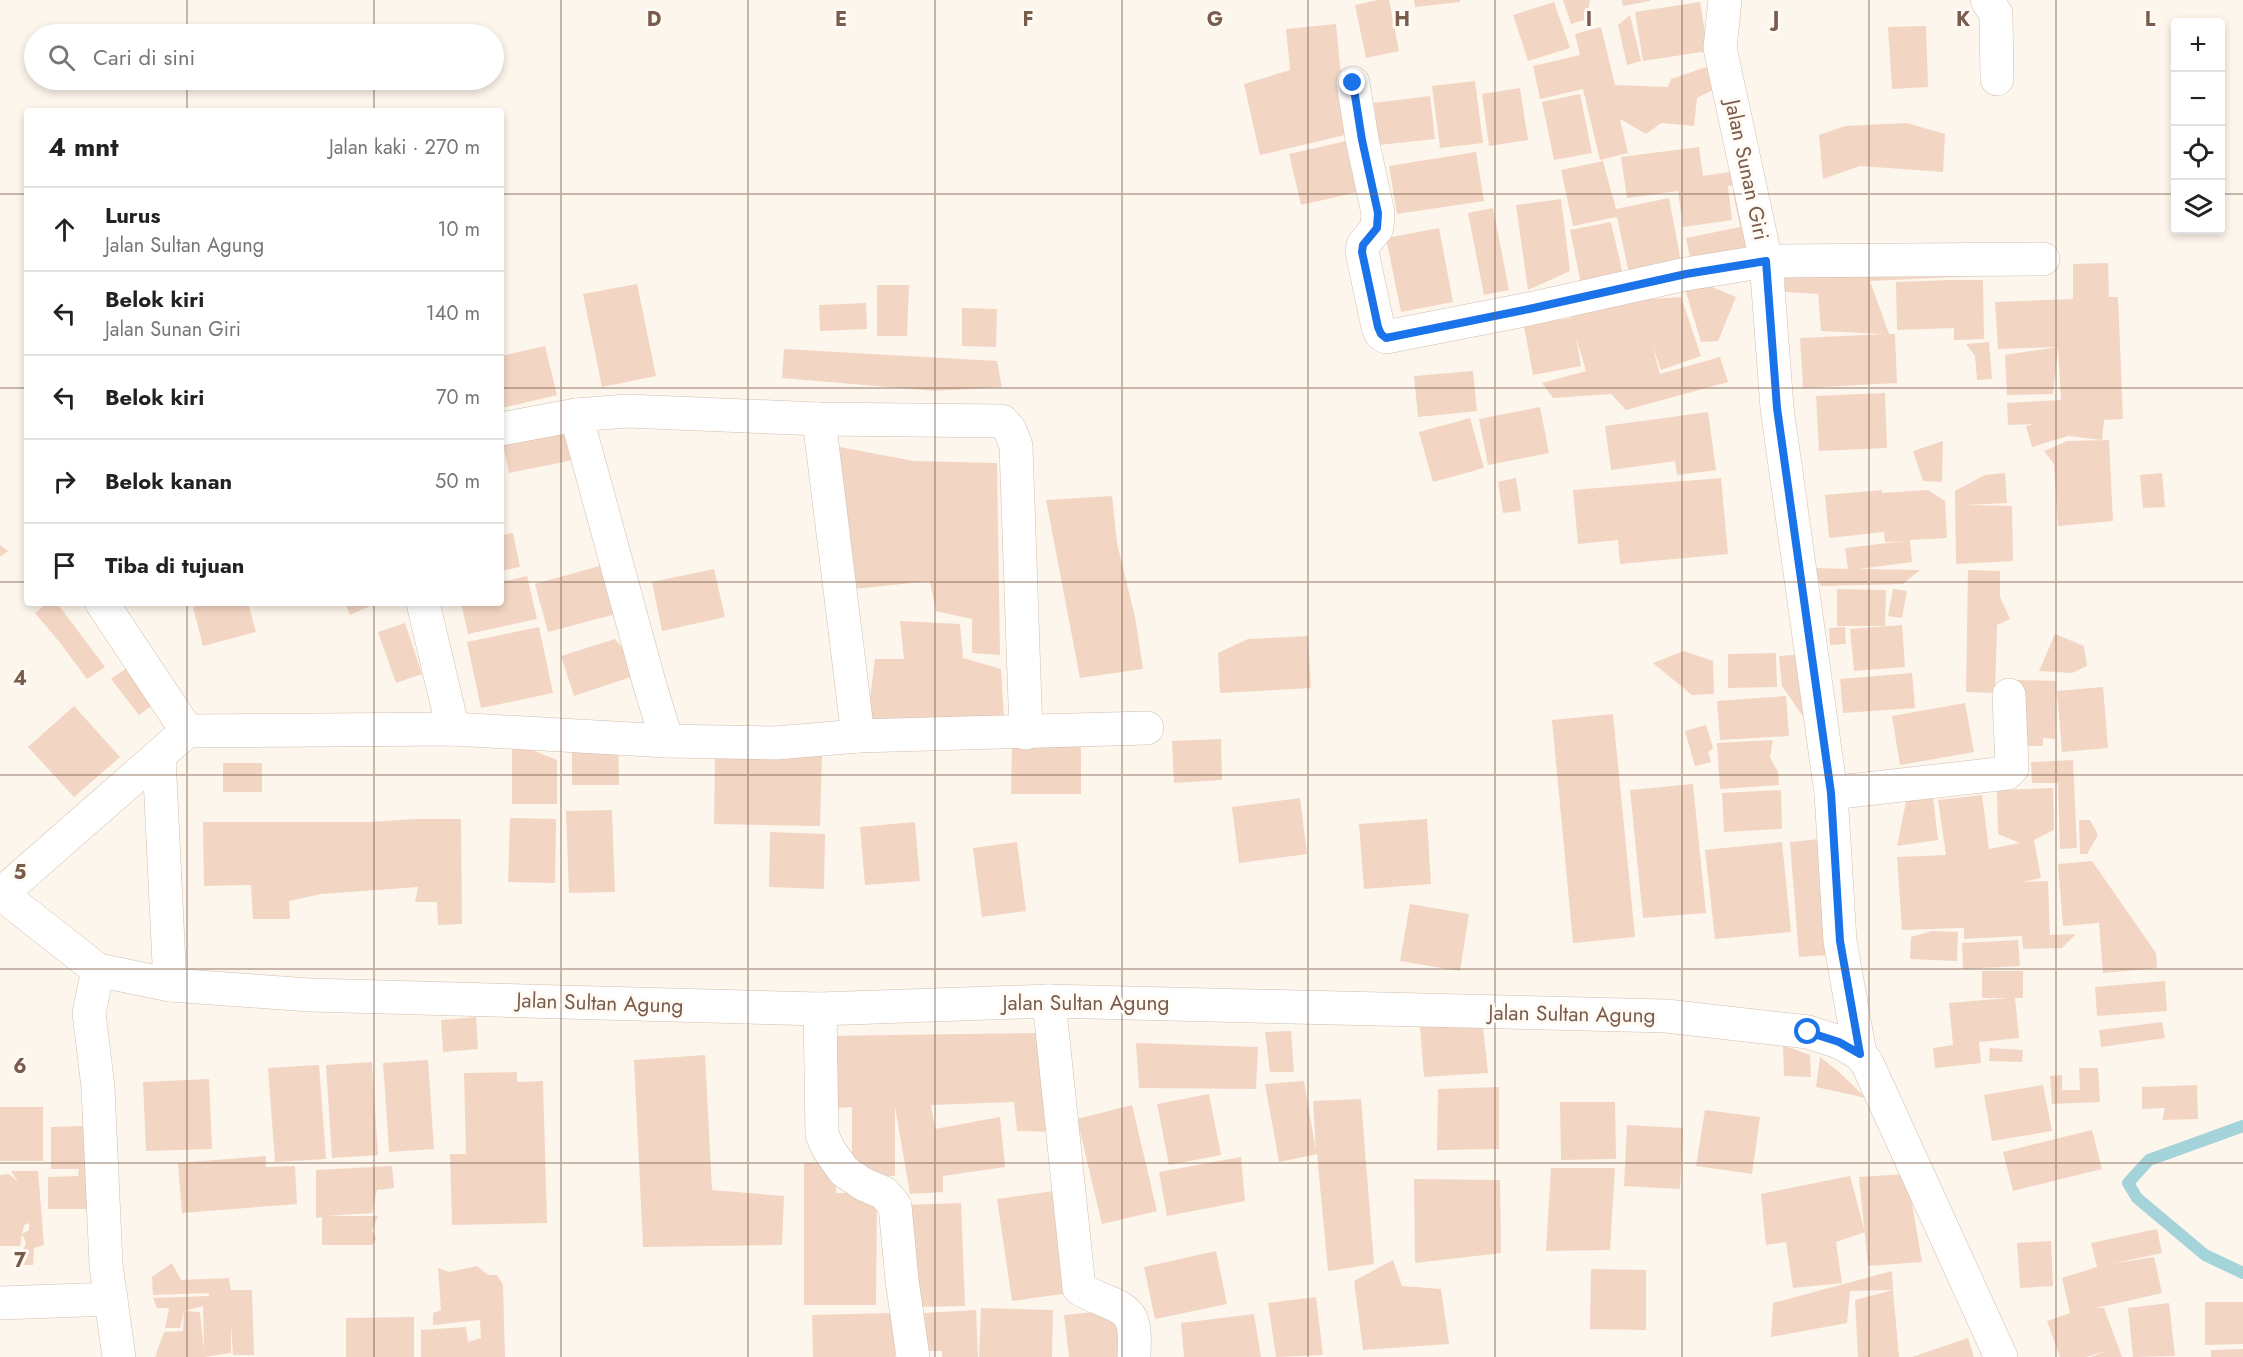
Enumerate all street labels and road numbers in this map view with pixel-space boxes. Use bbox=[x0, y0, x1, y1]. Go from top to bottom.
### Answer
street label: Jalan Sunan Giri bbox=[1717, 94, 1777, 243]
street label: Jalan Sultan Agung bbox=[513, 985, 684, 1021]
street label: Jalan Sultan Agung bbox=[999, 988, 1170, 1018]
street label: Jalan Sultan Agung bbox=[1485, 997, 1656, 1030]

